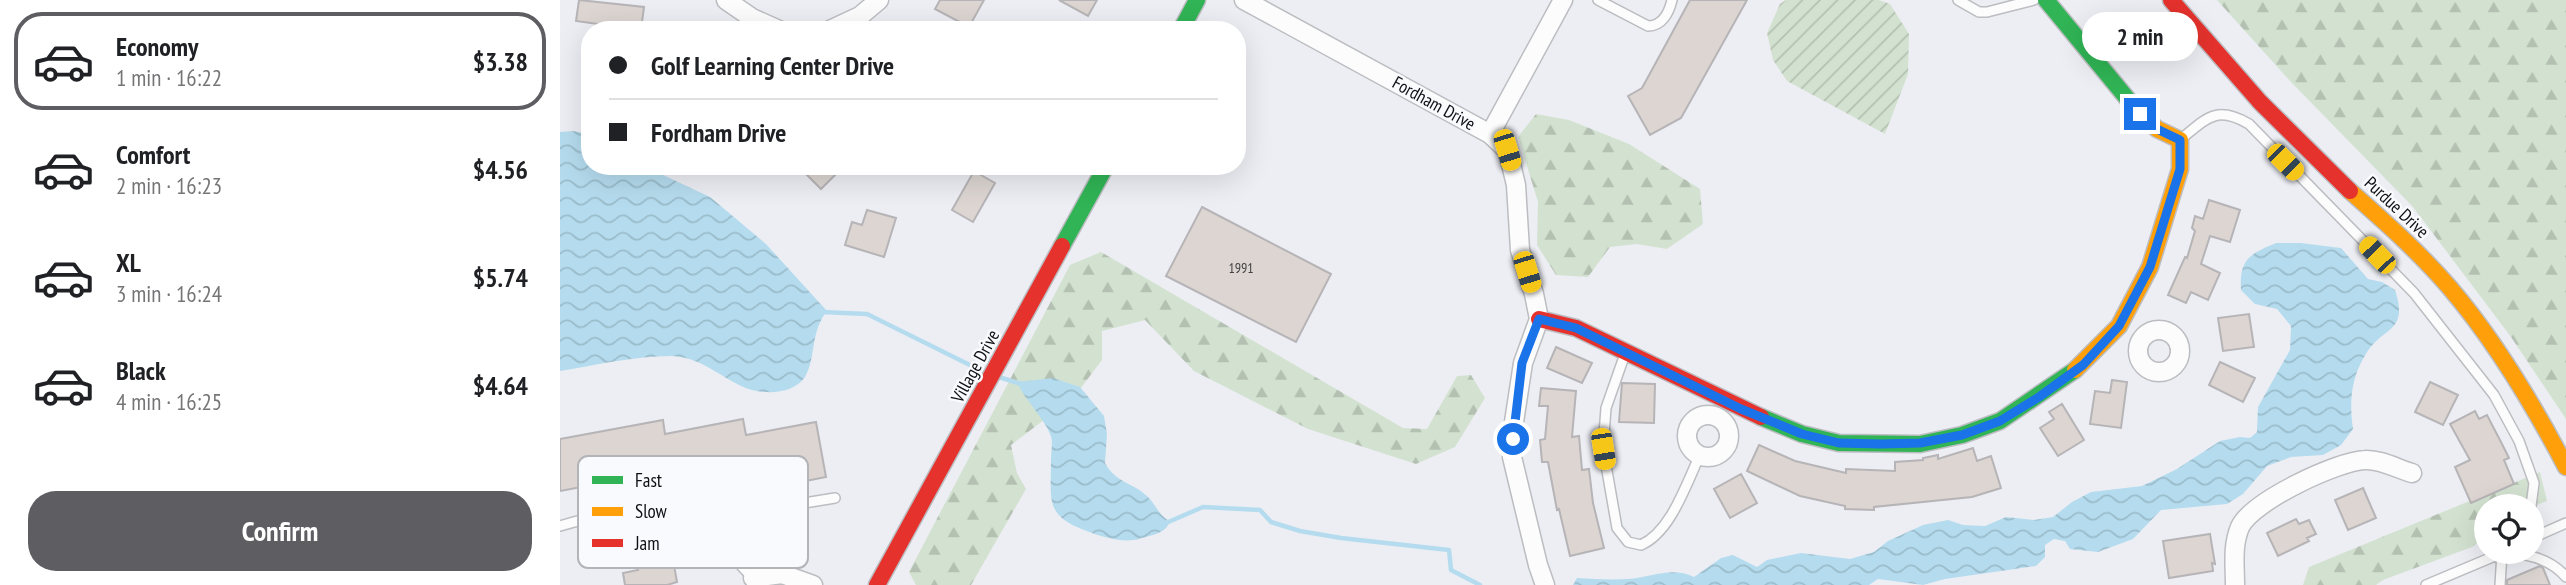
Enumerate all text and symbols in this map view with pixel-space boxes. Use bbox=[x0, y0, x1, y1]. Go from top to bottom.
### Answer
callout: 2 min bbox=[2082, 12, 2198, 61]
text: 2 min bbox=[2117, 22, 2163, 51]
icon: car bbox=[32, 30, 95, 93]
text: Economy bbox=[116, 30, 198, 63]
text: $3.38 bbox=[473, 45, 528, 78]
text: Golf Learning Center Drive bbox=[651, 49, 894, 82]
text: 1 min · 16:22 bbox=[116, 63, 222, 92]
street label: Fordham Drive bbox=[1388, 71, 1480, 135]
route end bbox=[2124, 98, 2156, 130]
text: Fordham Drive bbox=[651, 116, 786, 149]
car bbox=[1491, 127, 1524, 173]
icon: car bbox=[32, 138, 95, 201]
text: Comfort bbox=[116, 138, 190, 171]
car bbox=[2263, 140, 2308, 184]
text: $4.56 bbox=[473, 153, 528, 186]
text: 2 min · 16:23 bbox=[116, 171, 222, 200]
street label: Purdue Drive bbox=[2360, 171, 2434, 243]
car bbox=[2355, 233, 2400, 277]
icon: car bbox=[32, 246, 95, 309]
text: XL bbox=[116, 246, 141, 279]
car bbox=[1511, 249, 1544, 295]
house number: 1991 bbox=[1228, 259, 1254, 277]
text: $5.74 bbox=[473, 261, 528, 294]
text: 3 min · 16:24 bbox=[116, 279, 222, 308]
street label: Village Drive bbox=[945, 326, 1004, 407]
icon: car bbox=[32, 354, 95, 417]
text: Black bbox=[116, 354, 166, 387]
text: $4.64 bbox=[473, 369, 528, 402]
text: 4 min · 16:25 bbox=[116, 387, 222, 416]
route start bbox=[1497, 423, 1529, 455]
car bbox=[1590, 427, 1617, 471]
legend bbox=[578, 456, 808, 568]
text: Fast bbox=[635, 468, 663, 492]
button: Confirm bbox=[28, 491, 532, 571]
map controls bbox=[2474, 494, 2544, 564]
button: locate bbox=[2474, 494, 2544, 564]
text: Slow bbox=[635, 499, 668, 523]
text: Jam bbox=[634, 531, 660, 555]

